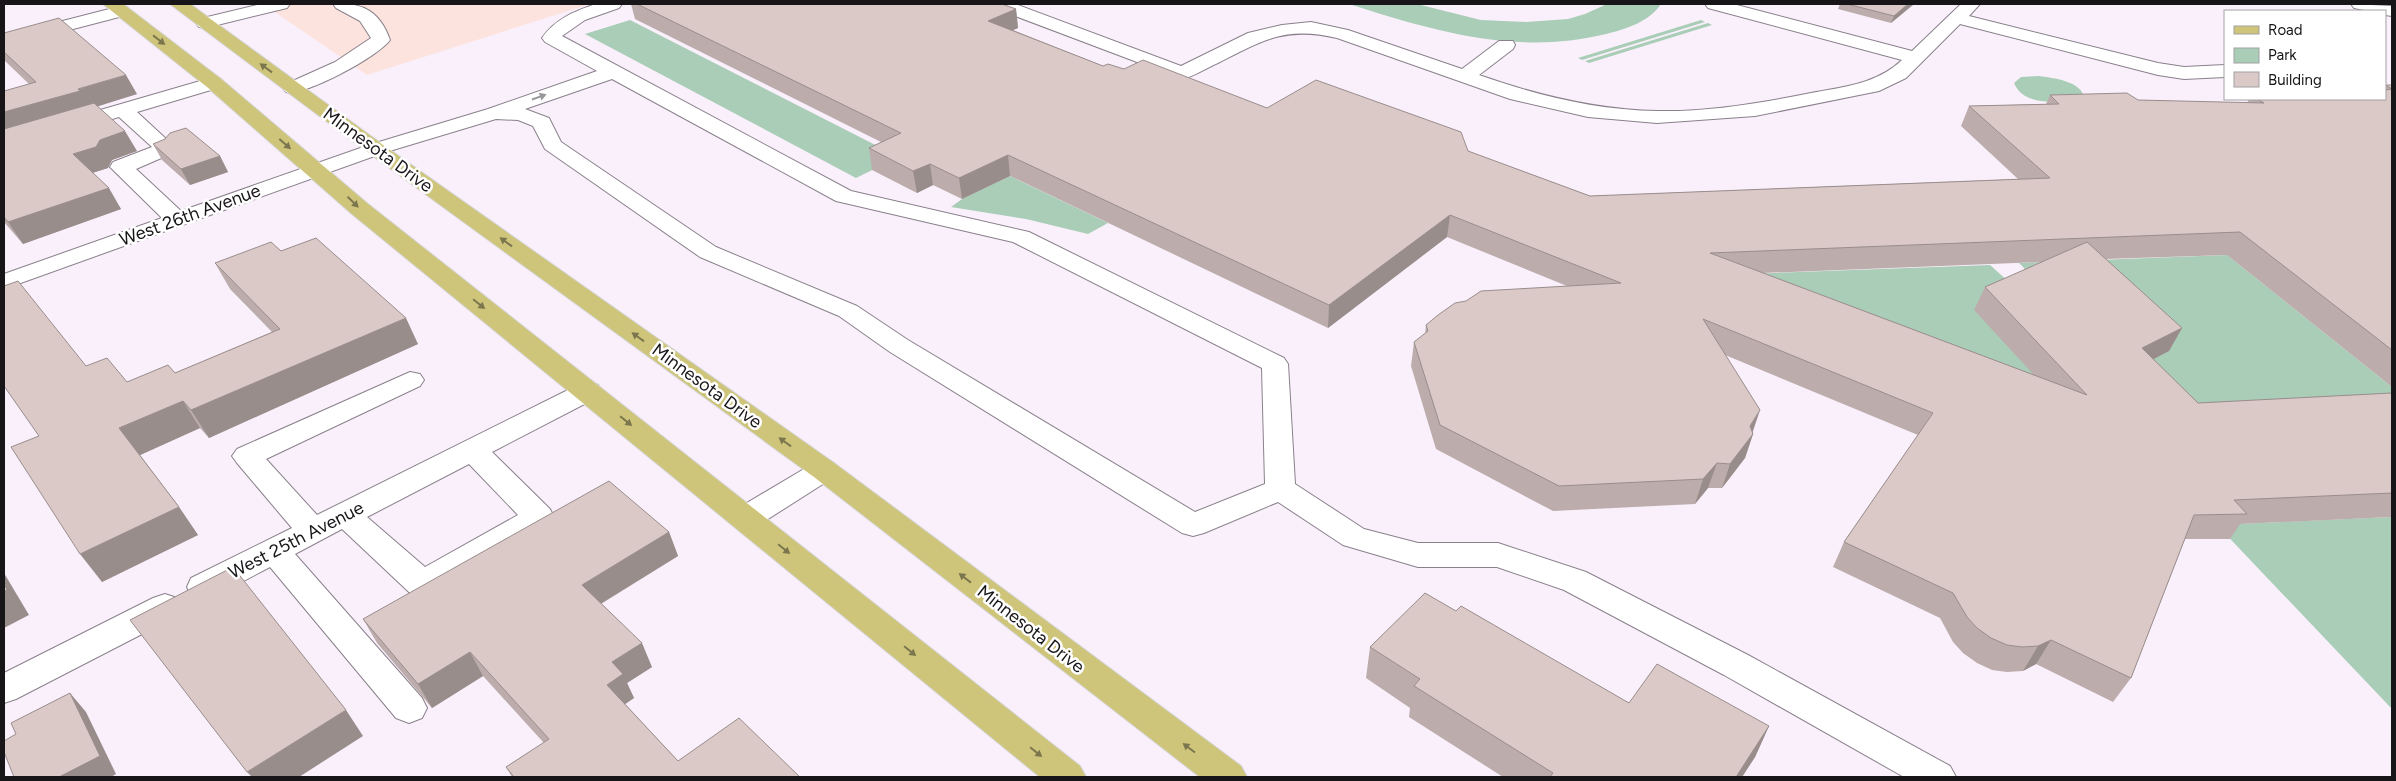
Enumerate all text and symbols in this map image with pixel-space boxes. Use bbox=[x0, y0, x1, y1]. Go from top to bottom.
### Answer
legend bbox=[2224, 10, 2386, 100]
text: Road bbox=[2268, 21, 2303, 39]
one-way arrow bbox=[152, 35, 165, 46]
text: Park bbox=[2268, 46, 2297, 64]
one-way arrow bbox=[259, 63, 273, 73]
text: Building bbox=[2268, 71, 2322, 89]
one-way arrow bbox=[532, 93, 547, 100]
street label: Minnesota Drive bbox=[319, 103, 437, 197]
one-way arrow bbox=[278, 138, 291, 149]
street label: West 26th Avenue bbox=[116, 179, 264, 251]
one-way arrow bbox=[346, 196, 358, 208]
one-way arrow bbox=[499, 237, 513, 247]
one-way arrow bbox=[472, 298, 485, 309]
one-way arrow bbox=[632, 332, 645, 342]
street label: Minnesota Drive bbox=[648, 339, 766, 433]
one-way arrow bbox=[619, 416, 632, 427]
one-way arrow bbox=[779, 436, 792, 447]
street label: West 25th Avenue bbox=[225, 496, 367, 584]
one-way arrow bbox=[777, 543, 790, 554]
one-way arrow bbox=[959, 573, 972, 584]
street label: Minnesota Drive bbox=[973, 580, 1089, 678]
one-way arrow bbox=[903, 645, 916, 656]
one-way arrow bbox=[1182, 743, 1196, 753]
one-way arrow bbox=[1029, 747, 1042, 758]

